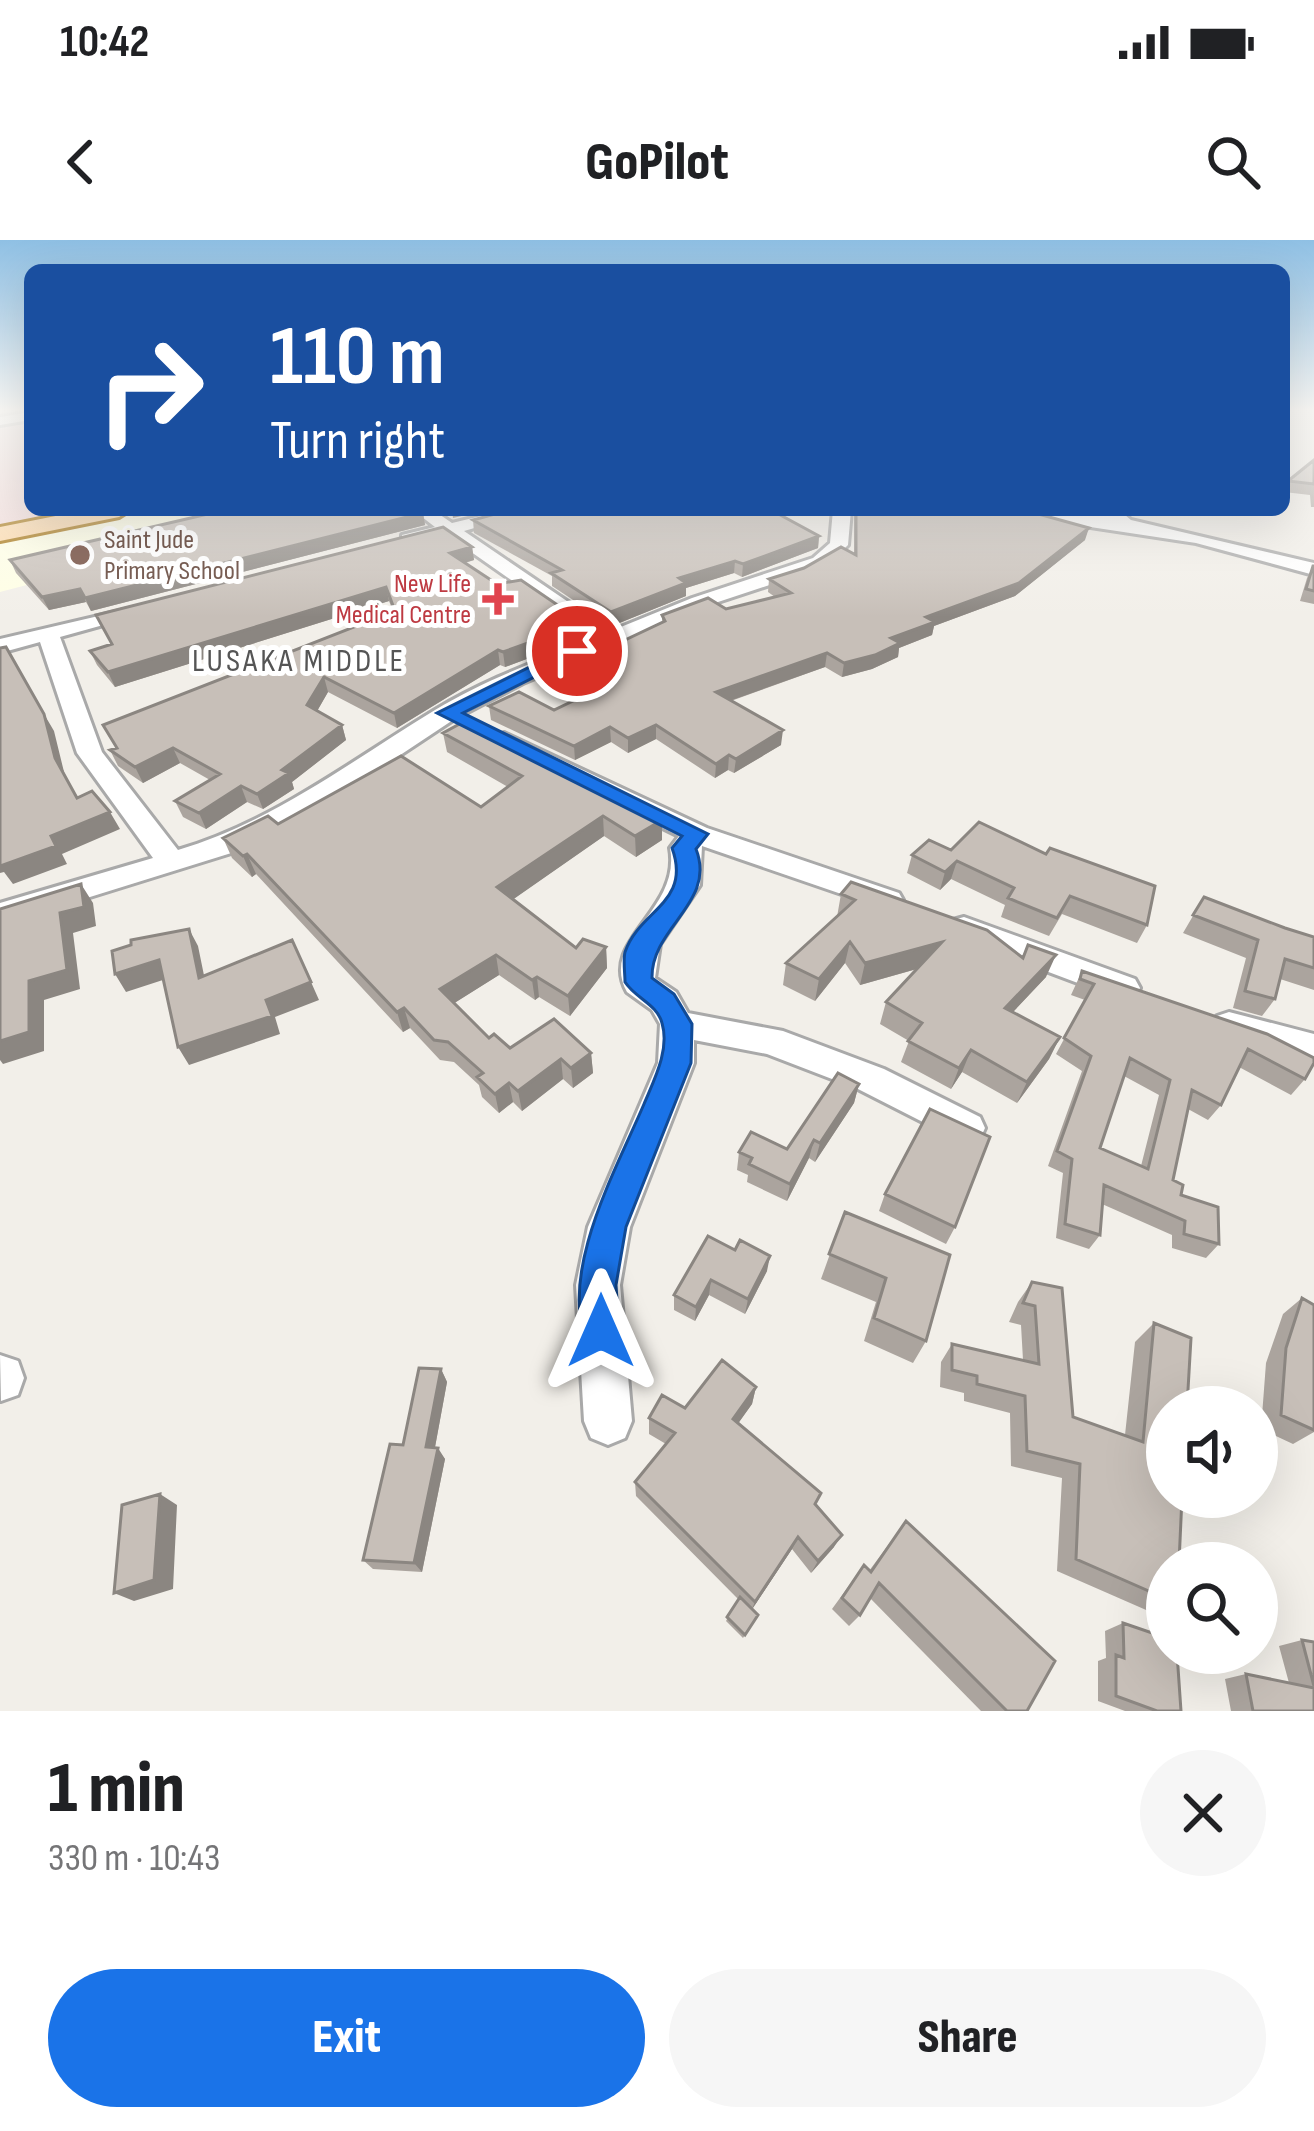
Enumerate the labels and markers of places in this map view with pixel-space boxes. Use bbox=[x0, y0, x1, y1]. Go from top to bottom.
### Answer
place label: Saint Jude Primary School bbox=[104, 524, 240, 587]
marker: Saint Jude Primary School bbox=[67, 542, 93, 568]
place label: New Life Medical Centre bbox=[336, 568, 471, 631]
marker: New Life Medical Centre bbox=[482, 583, 514, 615]
pin bbox=[526, 600, 628, 702]

